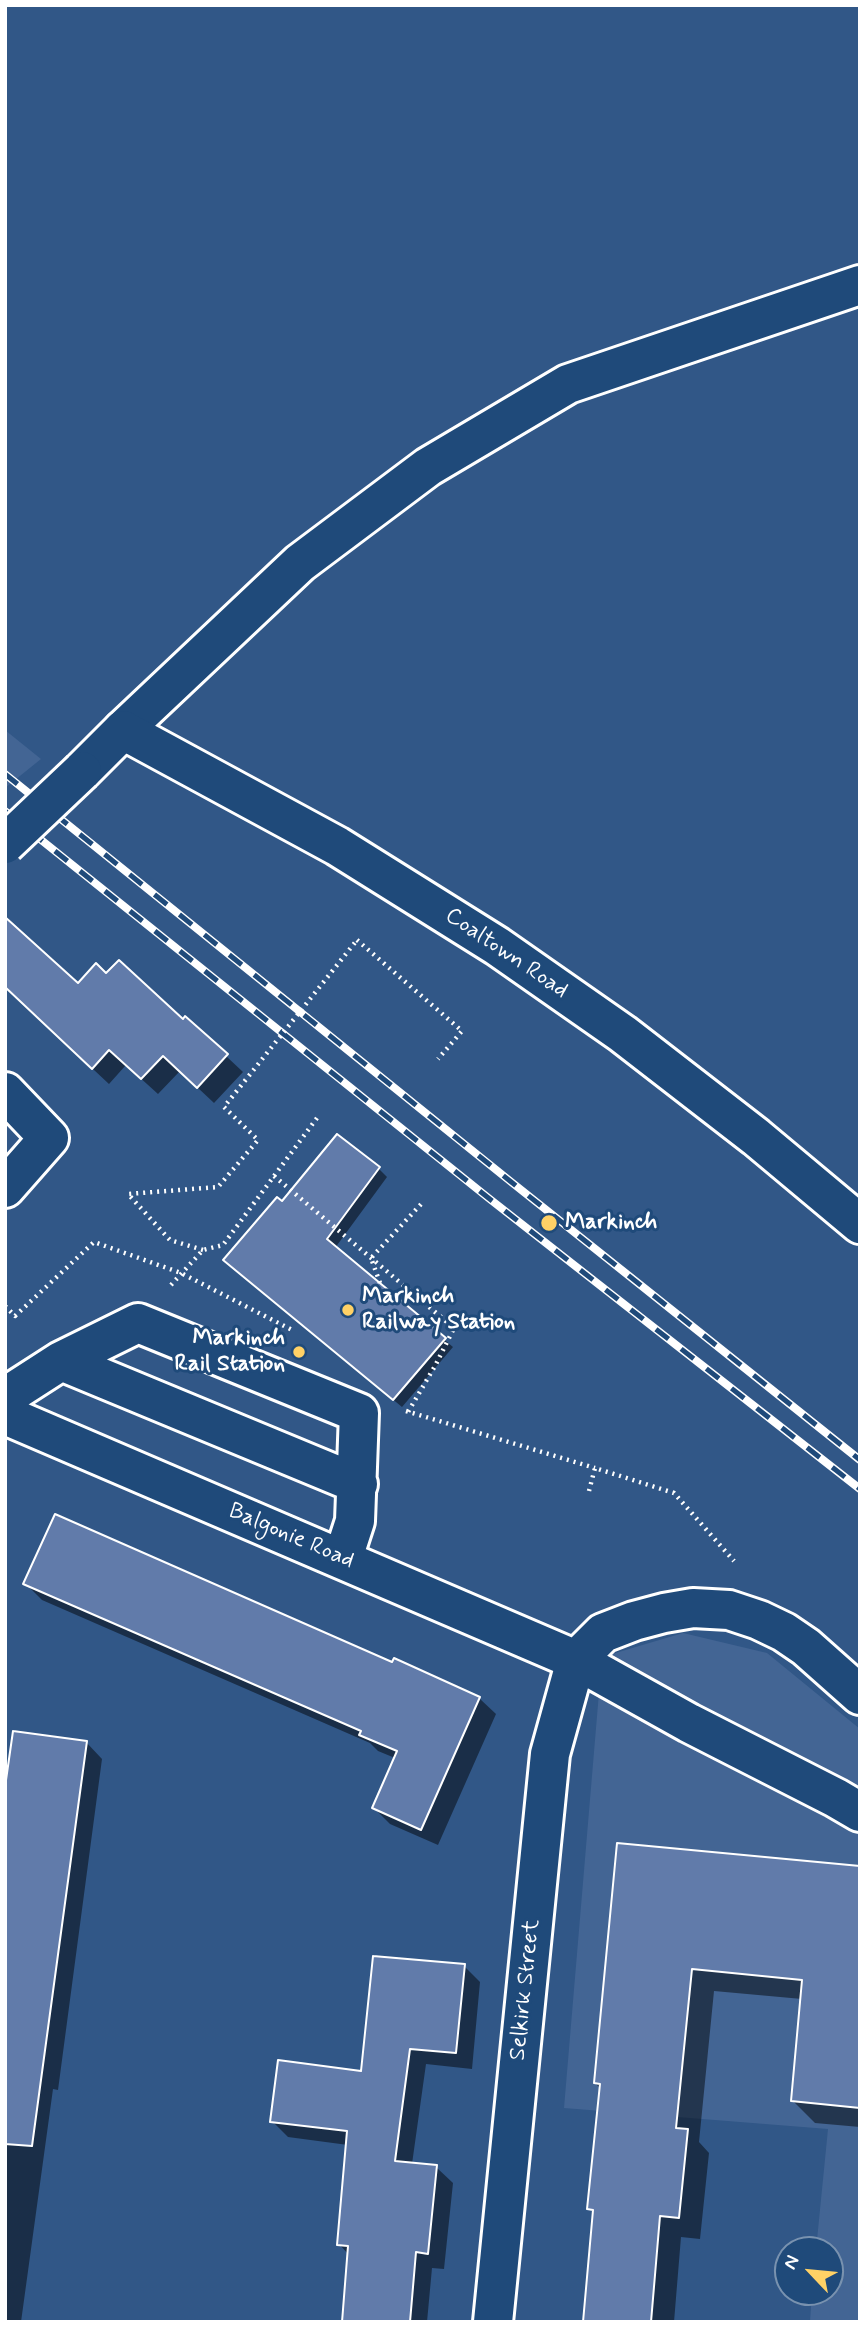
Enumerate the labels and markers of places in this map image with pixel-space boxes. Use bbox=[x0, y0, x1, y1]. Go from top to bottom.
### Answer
place label: Markinch bbox=[565, 1209, 657, 1237]
marker: Markinch bbox=[539, 1213, 559, 1233]
place label: Markinch Railway Station bbox=[362, 1283, 515, 1337]
marker: Markinch Railway Station bbox=[340, 1302, 356, 1318]
place label: Markinch Rail Station bbox=[175, 1325, 285, 1379]
marker: Markinch Rail Station bbox=[291, 1344, 307, 1360]

